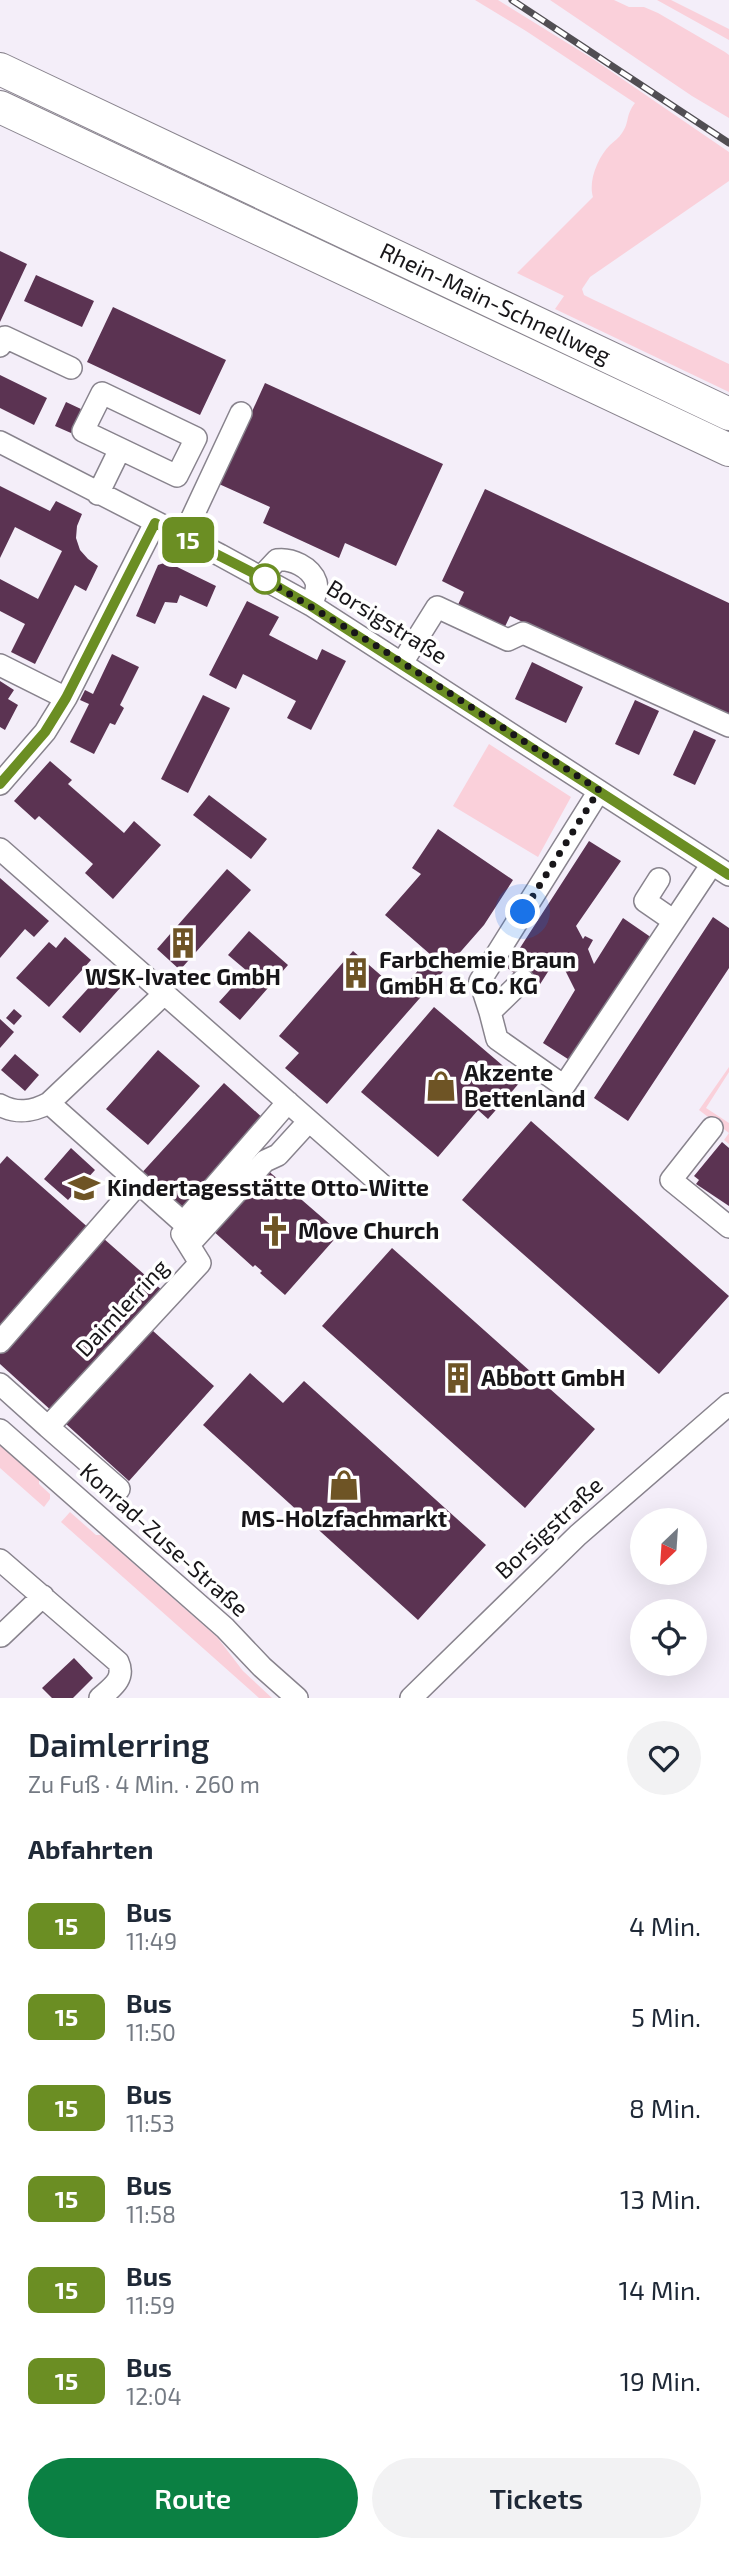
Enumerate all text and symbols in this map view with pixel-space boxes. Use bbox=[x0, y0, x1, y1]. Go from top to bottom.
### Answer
street label: Rhein-Main-Schnellweg bbox=[376, 236, 616, 369]
line badge: 15 bbox=[156, 517, 220, 563]
text: 15 bbox=[176, 525, 200, 554]
unlabelled marker bbox=[250, 564, 280, 594]
street label: Borsigstraße bbox=[322, 573, 453, 669]
your location bbox=[505, 894, 540, 929]
building icon: WSK-Ivatec GmbH bbox=[166, 926, 200, 960]
place label: Farbchemie Braun GmbH & Co. KG bbox=[379, 945, 576, 999]
building icon: Farbchemie Braun GmbH & Co. KG bbox=[339, 956, 373, 990]
place label: WSK-Ivatec GmbH bbox=[85, 962, 281, 990]
place label: Akzente Bettenland bbox=[464, 1058, 586, 1112]
shop icon: Akzente Bettenland bbox=[424, 1069, 458, 1103]
school or university icon: Kindertagesstätte Otto-Witte bbox=[67, 1171, 101, 1205]
place label: Kindertagesstätte Otto-Witte bbox=[107, 1173, 429, 1201]
church icon: Move Church bbox=[258, 1214, 292, 1248]
place label: Move Church bbox=[298, 1216, 439, 1244]
street label: Daimlerring bbox=[69, 1253, 174, 1362]
building icon: Abbott GmbH bbox=[441, 1361, 475, 1395]
place label: Abbott GmbH bbox=[481, 1363, 625, 1391]
street label: Konrad-Zuse-Straße bbox=[75, 1456, 254, 1622]
shop icon: MS-Holzfachmarkt bbox=[327, 1468, 361, 1502]
street label: Borsigstraße bbox=[489, 1470, 608, 1584]
place label: MS-Holzfachmarkt bbox=[241, 1504, 447, 1532]
north arrow bbox=[630, 1508, 707, 1586]
map controls bbox=[630, 1508, 707, 1676]
button: locate bbox=[630, 1599, 707, 1676]
button: heart bbox=[627, 1721, 701, 1795]
text: Daimlerring bbox=[28, 1724, 210, 1764]
text: Zu Fuß · 4 Min. · 260 m bbox=[28, 1770, 260, 1798]
text: Abfahrten bbox=[28, 1833, 153, 1864]
text: Bus bbox=[126, 1896, 172, 1927]
text: 4 Min. bbox=[629, 1910, 701, 1941]
text: 15 bbox=[55, 1911, 78, 1940]
text: 11:49 bbox=[126, 1927, 177, 1955]
text: Bus bbox=[126, 1987, 172, 2018]
text: 5 Min. bbox=[631, 2001, 701, 2032]
text: 15 bbox=[55, 2002, 78, 2031]
text: 11:50 bbox=[126, 2018, 176, 2046]
text: Bus bbox=[126, 2078, 172, 2109]
text: 8 Min. bbox=[629, 2092, 701, 2123]
text: 15 bbox=[55, 2093, 78, 2122]
text: 11:53 bbox=[126, 2109, 175, 2137]
text: Bus bbox=[126, 2169, 172, 2200]
text: 13 Min. bbox=[620, 2183, 701, 2214]
text: 15 bbox=[55, 2184, 78, 2213]
text: 11:58 bbox=[126, 2200, 176, 2228]
text: Bus bbox=[126, 2260, 172, 2291]
text: 14 Min. bbox=[619, 2274, 701, 2305]
text: 15 bbox=[55, 2275, 78, 2304]
text: 11:59 bbox=[126, 2291, 175, 2319]
text: Bus bbox=[126, 2351, 172, 2382]
text: 19 Min. bbox=[620, 2365, 701, 2396]
text: 15 bbox=[55, 2366, 78, 2395]
text: 12:04 bbox=[126, 2382, 182, 2410]
button: Route bbox=[28, 2458, 358, 2538]
button: Tickets bbox=[372, 2458, 701, 2538]

